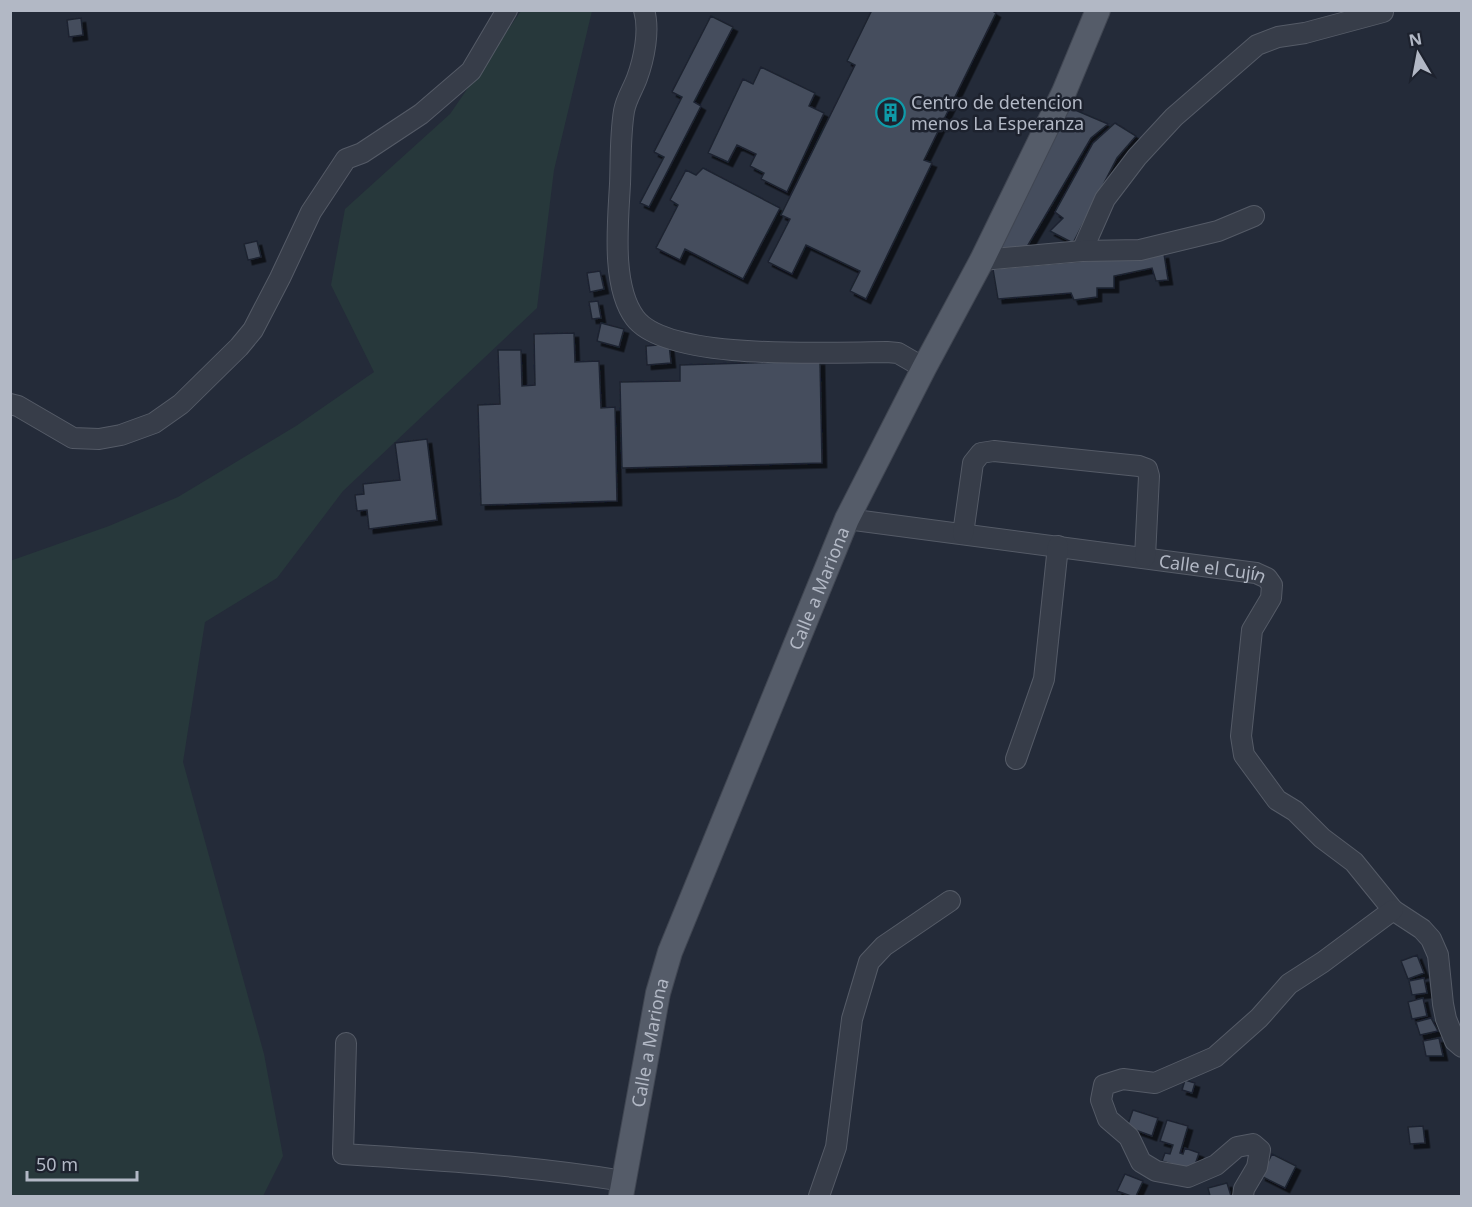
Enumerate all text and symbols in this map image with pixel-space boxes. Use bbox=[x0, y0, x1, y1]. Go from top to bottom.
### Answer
north arrow bbox=[1388, 24, 1448, 84]
text: N bbox=[1407, 27, 1424, 51]
place label: Centro de detencion menos La Esperanza bbox=[911, 90, 1084, 135]
building icon: Centro de detencion menos La Esperanza bbox=[874, 96, 906, 128]
street label: Calle a Mariona bbox=[783, 523, 855, 654]
street label: Calle el Cujín bbox=[1158, 548, 1271, 588]
street label: Calle a Mariona bbox=[625, 975, 674, 1109]
scale bar bbox=[27, 1144, 136, 1182]
text: 50 m bbox=[36, 1152, 78, 1176]

